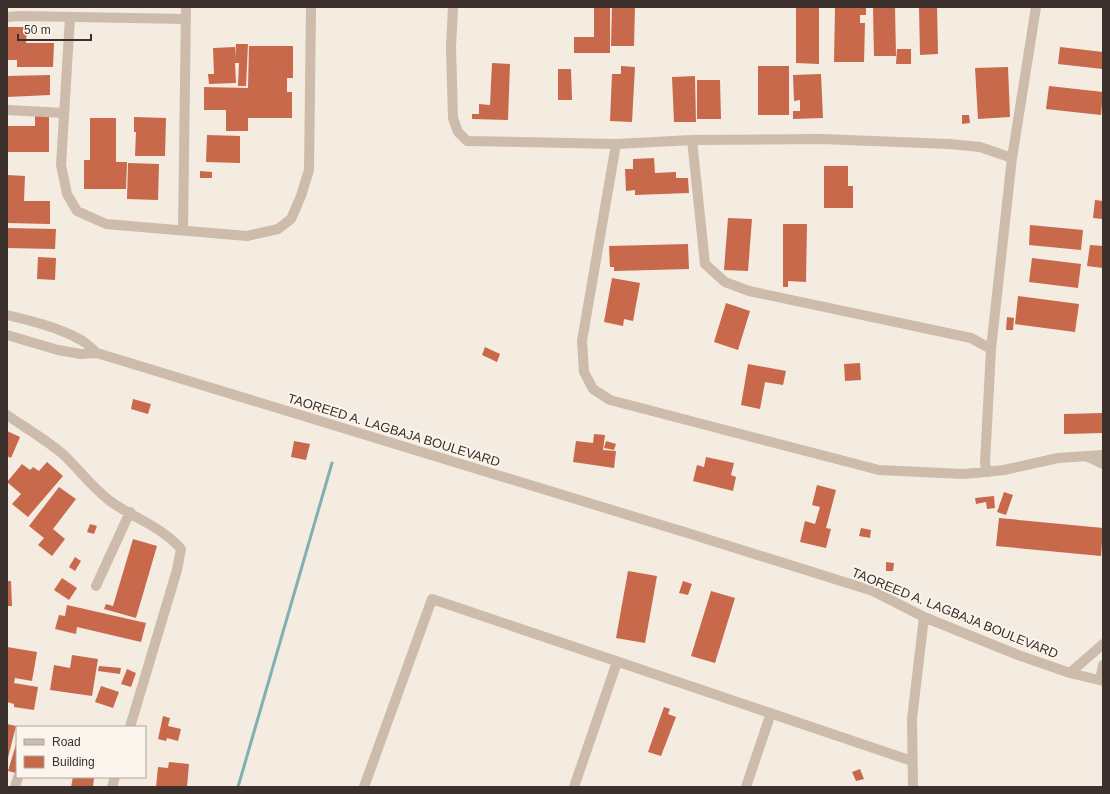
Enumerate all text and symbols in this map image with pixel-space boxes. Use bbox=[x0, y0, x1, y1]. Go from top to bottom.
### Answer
scale bar bbox=[18, 16, 91, 42]
text: 50 m bbox=[24, 23, 51, 37]
street label: TAOREED A. LAGBAJA BOULEVARD bbox=[286, 390, 502, 470]
street label: TAOREED A. LAGBAJA BOULEVARD bbox=[850, 565, 1060, 661]
legend bbox=[16, 726, 146, 778]
text: Road bbox=[52, 735, 81, 749]
text: Building bbox=[52, 755, 95, 769]

